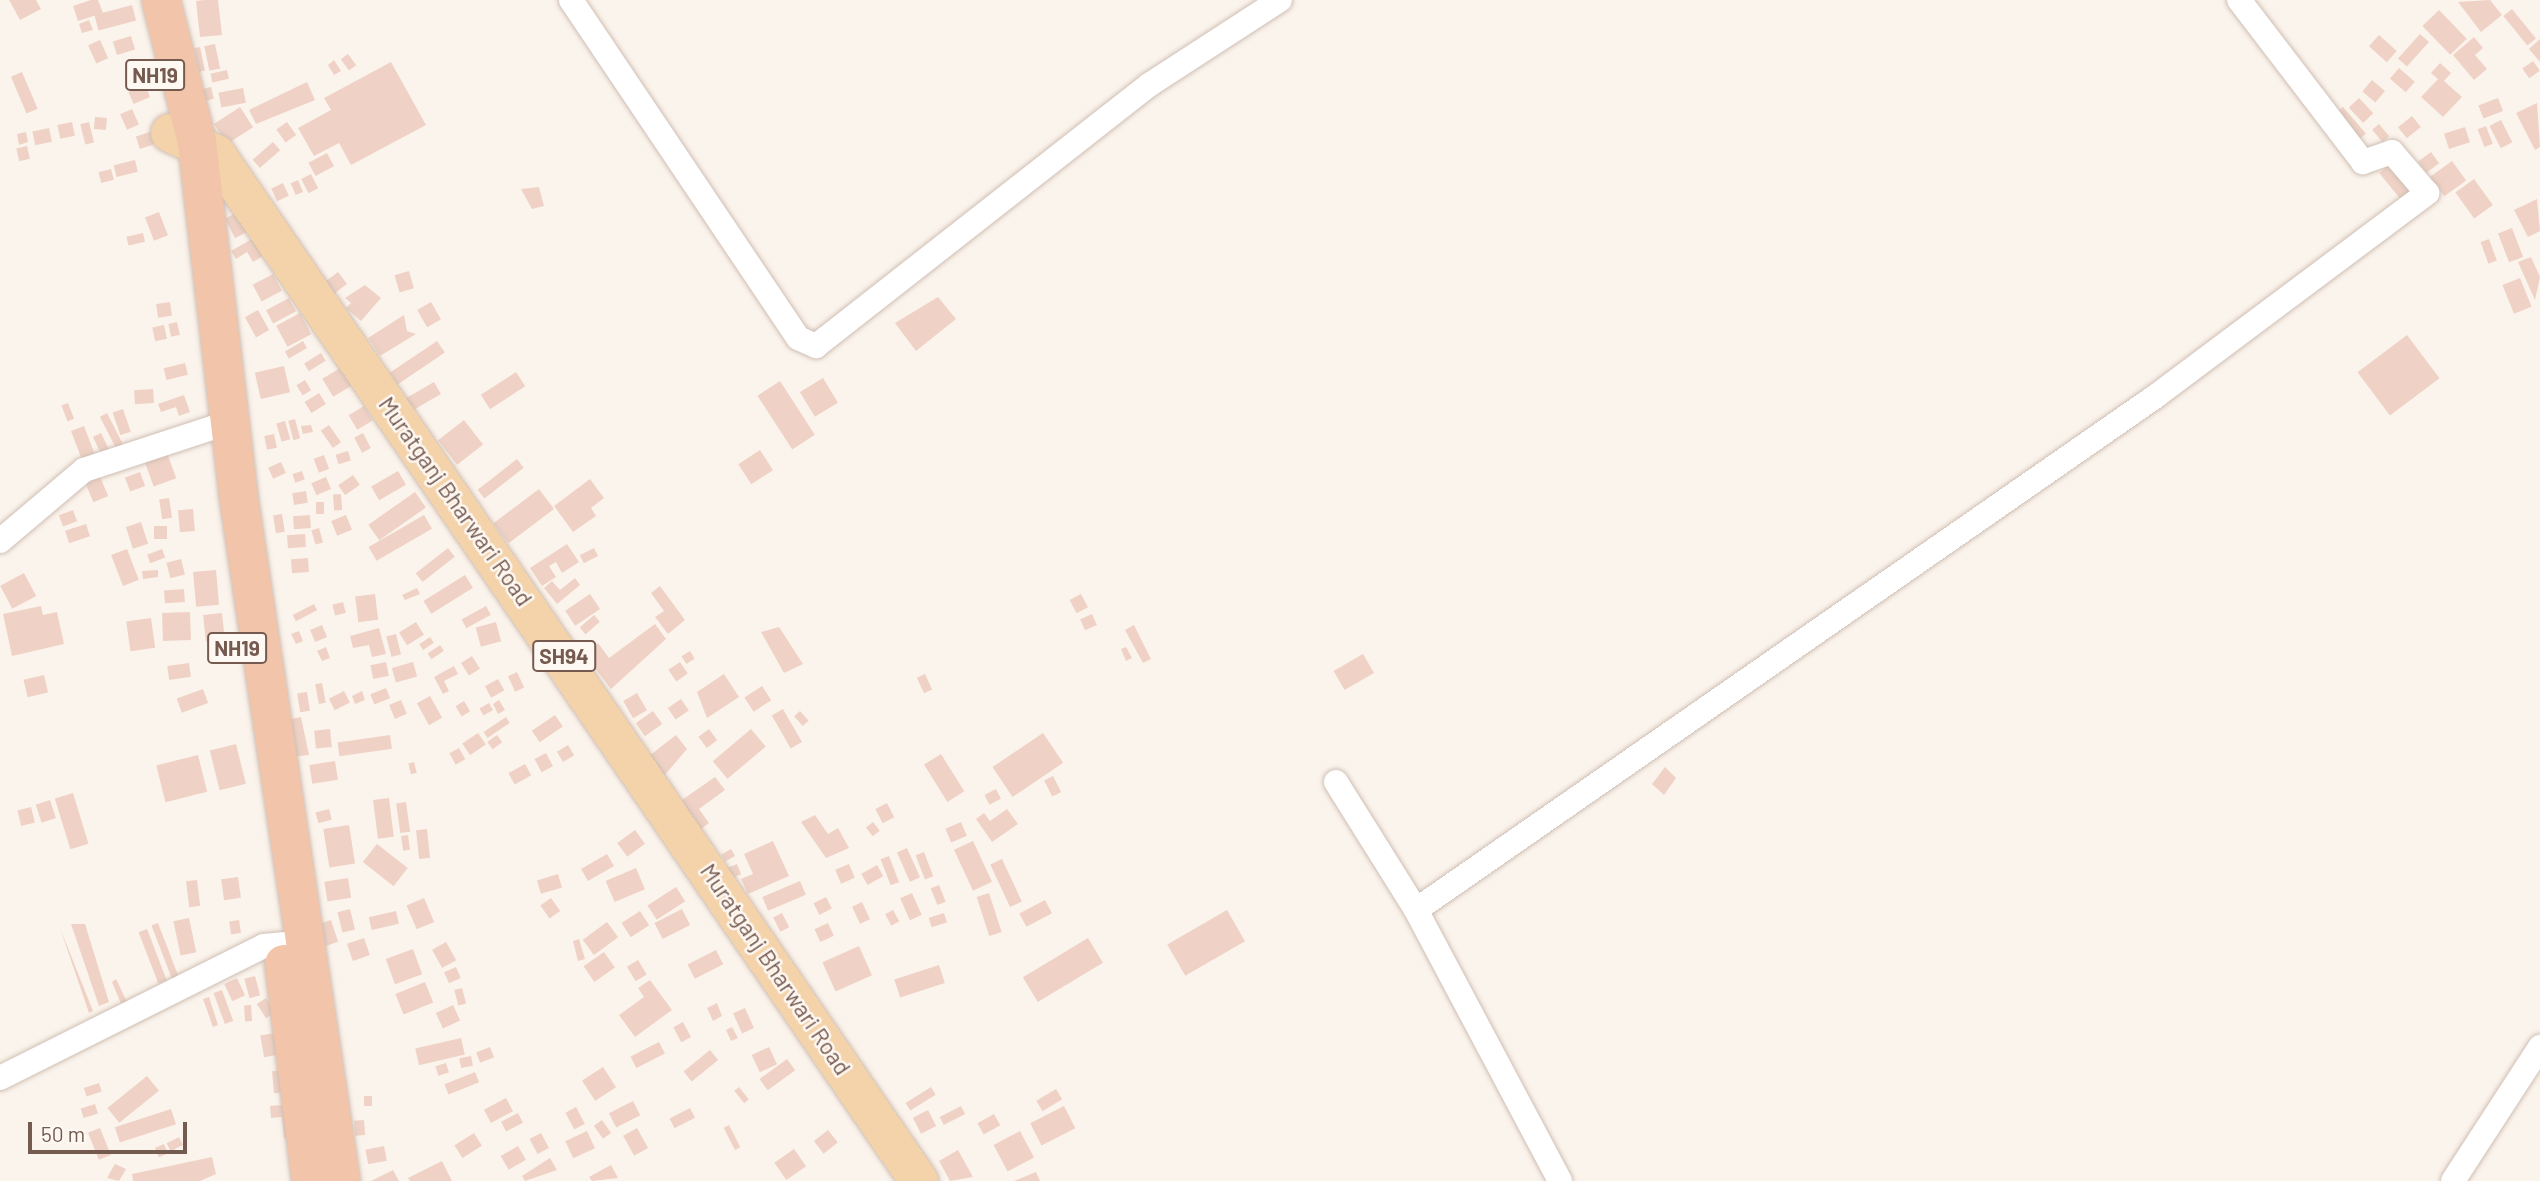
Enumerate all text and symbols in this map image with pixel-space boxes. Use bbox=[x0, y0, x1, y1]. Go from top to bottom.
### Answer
road number: NH19 bbox=[124, 57, 186, 92]
street label: Muratganj Bharwari Road bbox=[373, 391, 539, 611]
road number: NH19 bbox=[205, 630, 268, 666]
road number: SH94 bbox=[531, 638, 597, 674]
street label: Muratganj Bharwari Road bbox=[695, 858, 857, 1080]
scale bar bbox=[32, 1108, 191, 1152]
text: 50 m bbox=[41, 1121, 85, 1146]

